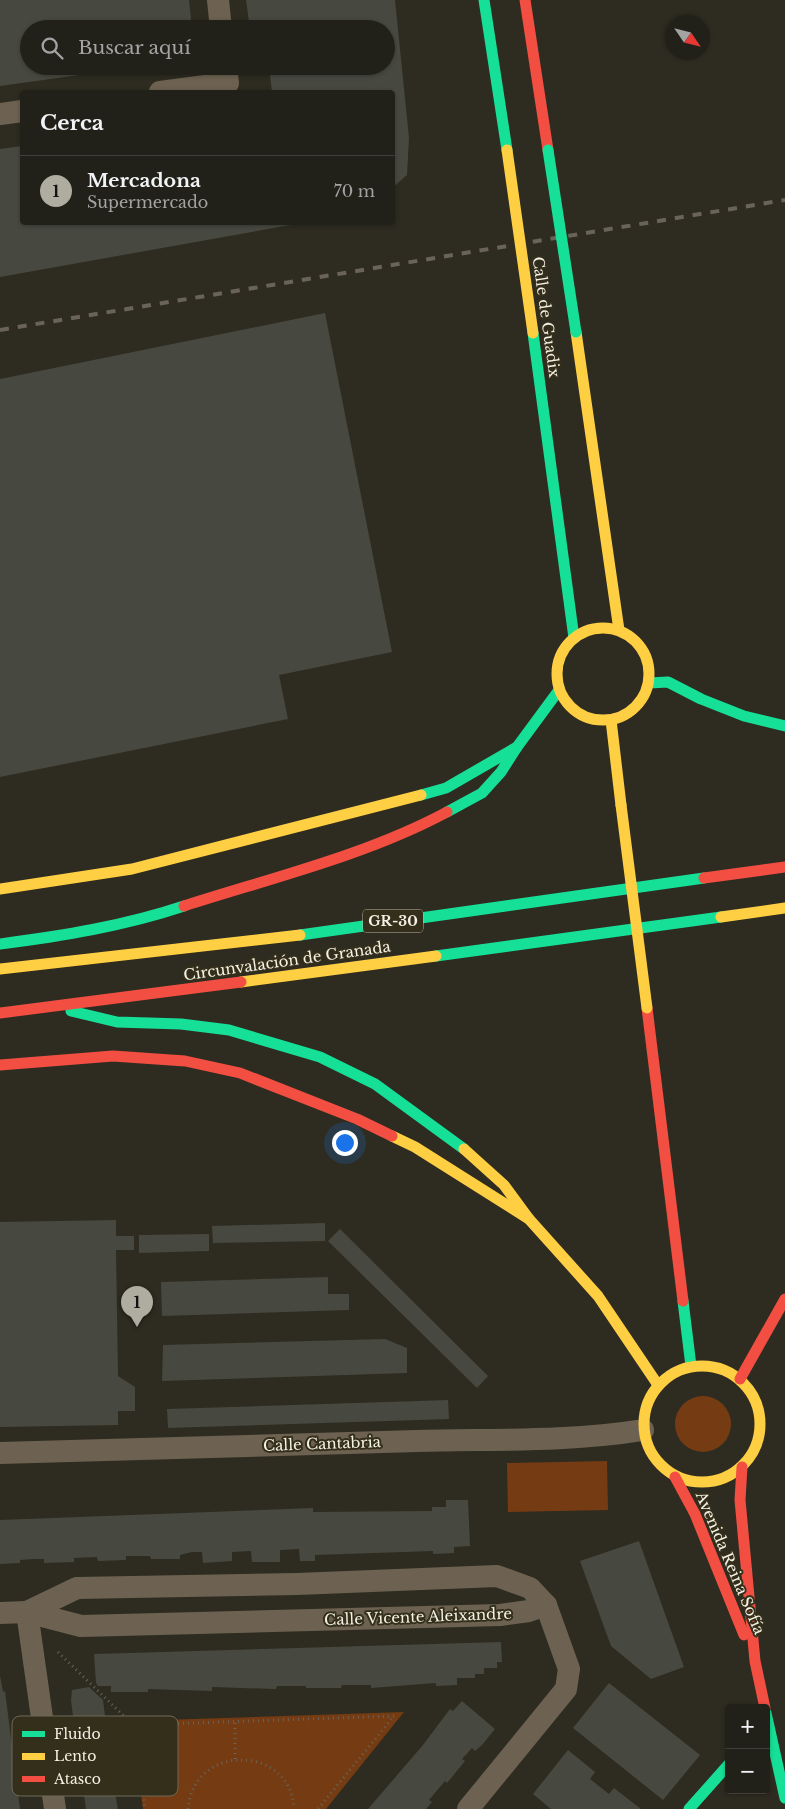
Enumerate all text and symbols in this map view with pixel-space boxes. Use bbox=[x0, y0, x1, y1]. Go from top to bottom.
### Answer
north arrow bbox=[665, 15, 710, 60]
search box bbox=[20, 20, 395, 75]
icon: search bbox=[38, 34, 66, 62]
text: Buscar aquí bbox=[78, 36, 191, 59]
text: Cerca bbox=[40, 110, 104, 136]
text: Mercadona bbox=[87, 169, 201, 192]
text: 1 bbox=[53, 181, 59, 201]
text: 70 m bbox=[334, 181, 375, 201]
text: Supermercado bbox=[87, 192, 208, 212]
street label: Calle de Guadix bbox=[529, 255, 564, 379]
road number: GR-30 bbox=[363, 909, 423, 932]
street label: Circunvalación de Granada bbox=[182, 936, 392, 984]
your location bbox=[332, 1130, 358, 1156]
pin: 1 bbox=[121, 1286, 153, 1327]
street label: Calle Cantabria bbox=[263, 1432, 382, 1455]
street label: Avenida Reina Sofía bbox=[691, 1488, 769, 1638]
street label: Calle Vicente Aleixandre bbox=[324, 1604, 512, 1629]
map controls bbox=[725, 1704, 770, 1794]
button: + bbox=[725, 1704, 770, 1749]
legend bbox=[12, 1716, 178, 1796]
text: Fluido bbox=[54, 1725, 101, 1743]
text: Lento bbox=[54, 1747, 96, 1765]
button: − bbox=[725, 1749, 770, 1794]
text: Atasco bbox=[53, 1770, 101, 1788]

